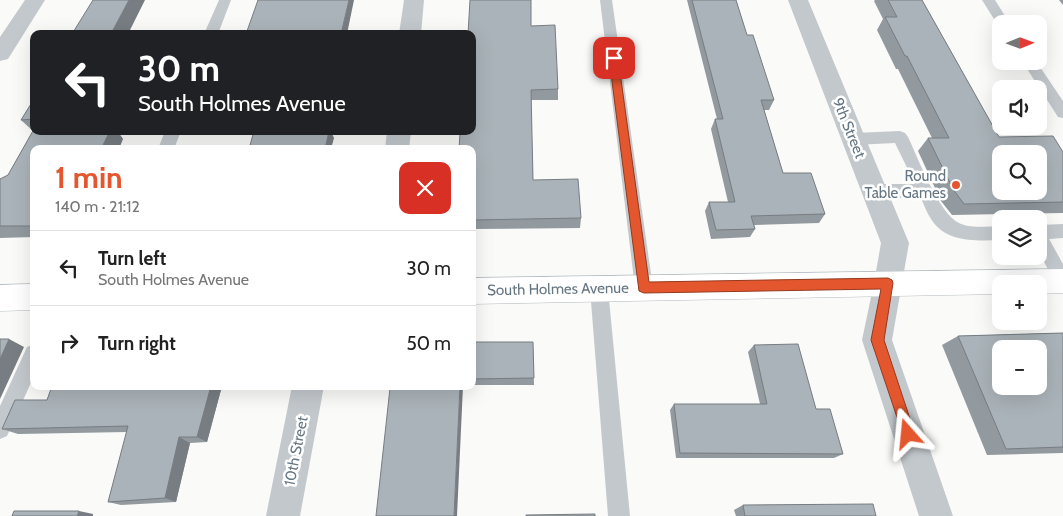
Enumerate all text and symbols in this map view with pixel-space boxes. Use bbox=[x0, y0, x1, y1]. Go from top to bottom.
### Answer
north arrow bbox=[992, 15, 1048, 70]
map controls bbox=[992, 15, 1047, 395]
pin bbox=[593, 37, 635, 79]
icon: arrive bbox=[600, 44, 628, 72]
text: 30 m bbox=[138, 47, 220, 90]
icon: left bbox=[55, 50, 120, 115]
button: sound bbox=[992, 80, 1047, 135]
text: South Holmes Avenue bbox=[138, 90, 346, 117]
street label: 9th Street bbox=[829, 95, 869, 161]
button: search bbox=[992, 145, 1047, 200]
text: 1 min bbox=[55, 159, 123, 196]
button: close bbox=[399, 162, 451, 214]
place label: Round Table Games bbox=[865, 167, 946, 202]
marker: Round Table Games bbox=[950, 179, 962, 191]
text: 140 m · 21:12 bbox=[55, 197, 140, 216]
button: layers bbox=[992, 210, 1047, 265]
text: Turn left bbox=[98, 247, 166, 270]
icon: left bbox=[55, 254, 83, 282]
text: 30 m bbox=[407, 257, 451, 280]
text: South Holmes Avenue bbox=[98, 270, 249, 289]
button: + bbox=[992, 275, 1047, 330]
street label: South Holmes Avenue bbox=[487, 279, 629, 299]
icon: right bbox=[55, 329, 83, 357]
text: Turn right bbox=[98, 332, 176, 355]
text: 50 m bbox=[407, 332, 451, 355]
button: − bbox=[992, 340, 1047, 395]
position arrow bbox=[881, 407, 933, 459]
street label: 10th Street bbox=[280, 415, 312, 487]

